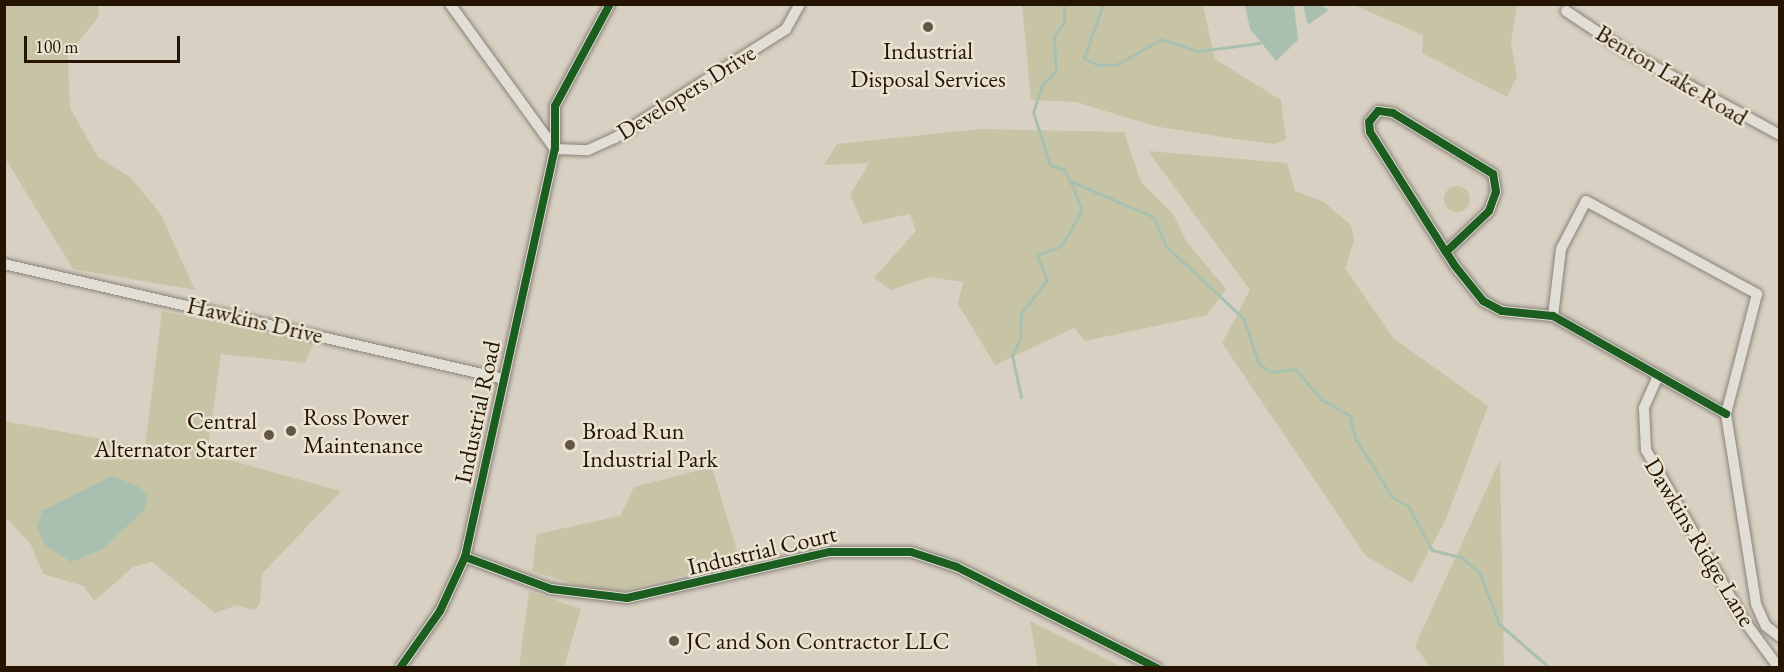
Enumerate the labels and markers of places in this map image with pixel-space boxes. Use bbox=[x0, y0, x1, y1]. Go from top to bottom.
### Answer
marker: Industrial Disposal Services bbox=[921, 20, 935, 34]
place label: Industrial Disposal Services bbox=[850, 37, 1006, 93]
place label: Ross Power Maintenance bbox=[303, 403, 423, 459]
place label: Central Alternator Starter bbox=[94, 407, 257, 463]
place label: Broad Run Industrial Park bbox=[582, 417, 718, 473]
marker: Ross Power Maintenance bbox=[284, 424, 298, 438]
marker: Central Alternator Starter bbox=[262, 428, 276, 442]
marker: Broad Run Industrial Park bbox=[563, 438, 577, 452]
place label: JC and Son Contractor LLC bbox=[686, 627, 949, 655]
marker: JC and Son Contractor LLC bbox=[667, 634, 681, 648]

